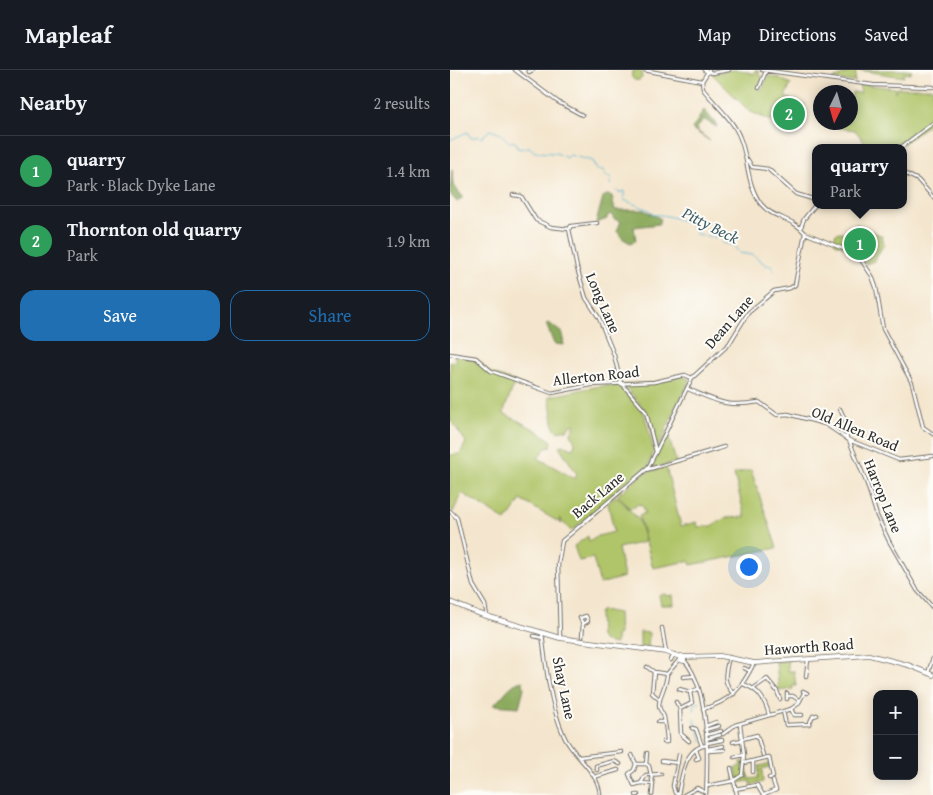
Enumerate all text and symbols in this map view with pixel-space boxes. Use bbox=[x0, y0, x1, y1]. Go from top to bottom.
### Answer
text: Mapleaf bbox=[25, 17, 112, 52]
text: Map bbox=[698, 21, 731, 48]
text: Directions bbox=[759, 21, 836, 48]
text: Saved bbox=[864, 21, 908, 48]
north arrow bbox=[813, 85, 858, 130]
text: Nearby bbox=[20, 87, 87, 118]
text: 2 results bbox=[373, 91, 430, 115]
pin: 2 bbox=[773, 95, 805, 133]
popup bbox=[812, 144, 907, 209]
text: quarry bbox=[67, 145, 125, 173]
text: quarry bbox=[830, 151, 889, 179]
text: 1 bbox=[32, 159, 40, 183]
text: 1.4 km bbox=[386, 159, 430, 183]
text: Park · Black Dyke Lane bbox=[67, 173, 216, 197]
text: Park bbox=[830, 179, 861, 203]
water label: Pitty Beck bbox=[678, 200, 744, 250]
text: Thornton old quarry bbox=[67, 215, 242, 243]
pin: 1 bbox=[844, 225, 876, 263]
text: 2 bbox=[32, 229, 40, 253]
text: 1.9 km bbox=[386, 229, 430, 253]
text: Park bbox=[67, 243, 98, 267]
street label: Long Lane bbox=[581, 269, 626, 336]
button: Save bbox=[20, 290, 220, 341]
button: Share bbox=[230, 290, 430, 341]
street label: Dean Lane bbox=[699, 290, 758, 353]
street label: Allerton Road bbox=[552, 361, 640, 390]
street label: Old Allen Road bbox=[809, 401, 902, 456]
street label: Harrop Lane bbox=[859, 456, 908, 536]
street label: Back Lane bbox=[567, 466, 628, 523]
your location bbox=[736, 554, 762, 580]
street label: Haworth Road bbox=[764, 633, 854, 660]
street label: Shay Lane bbox=[548, 655, 581, 721]
map controls bbox=[873, 690, 918, 780]
button: + bbox=[873, 690, 918, 735]
button: − bbox=[873, 735, 918, 780]

